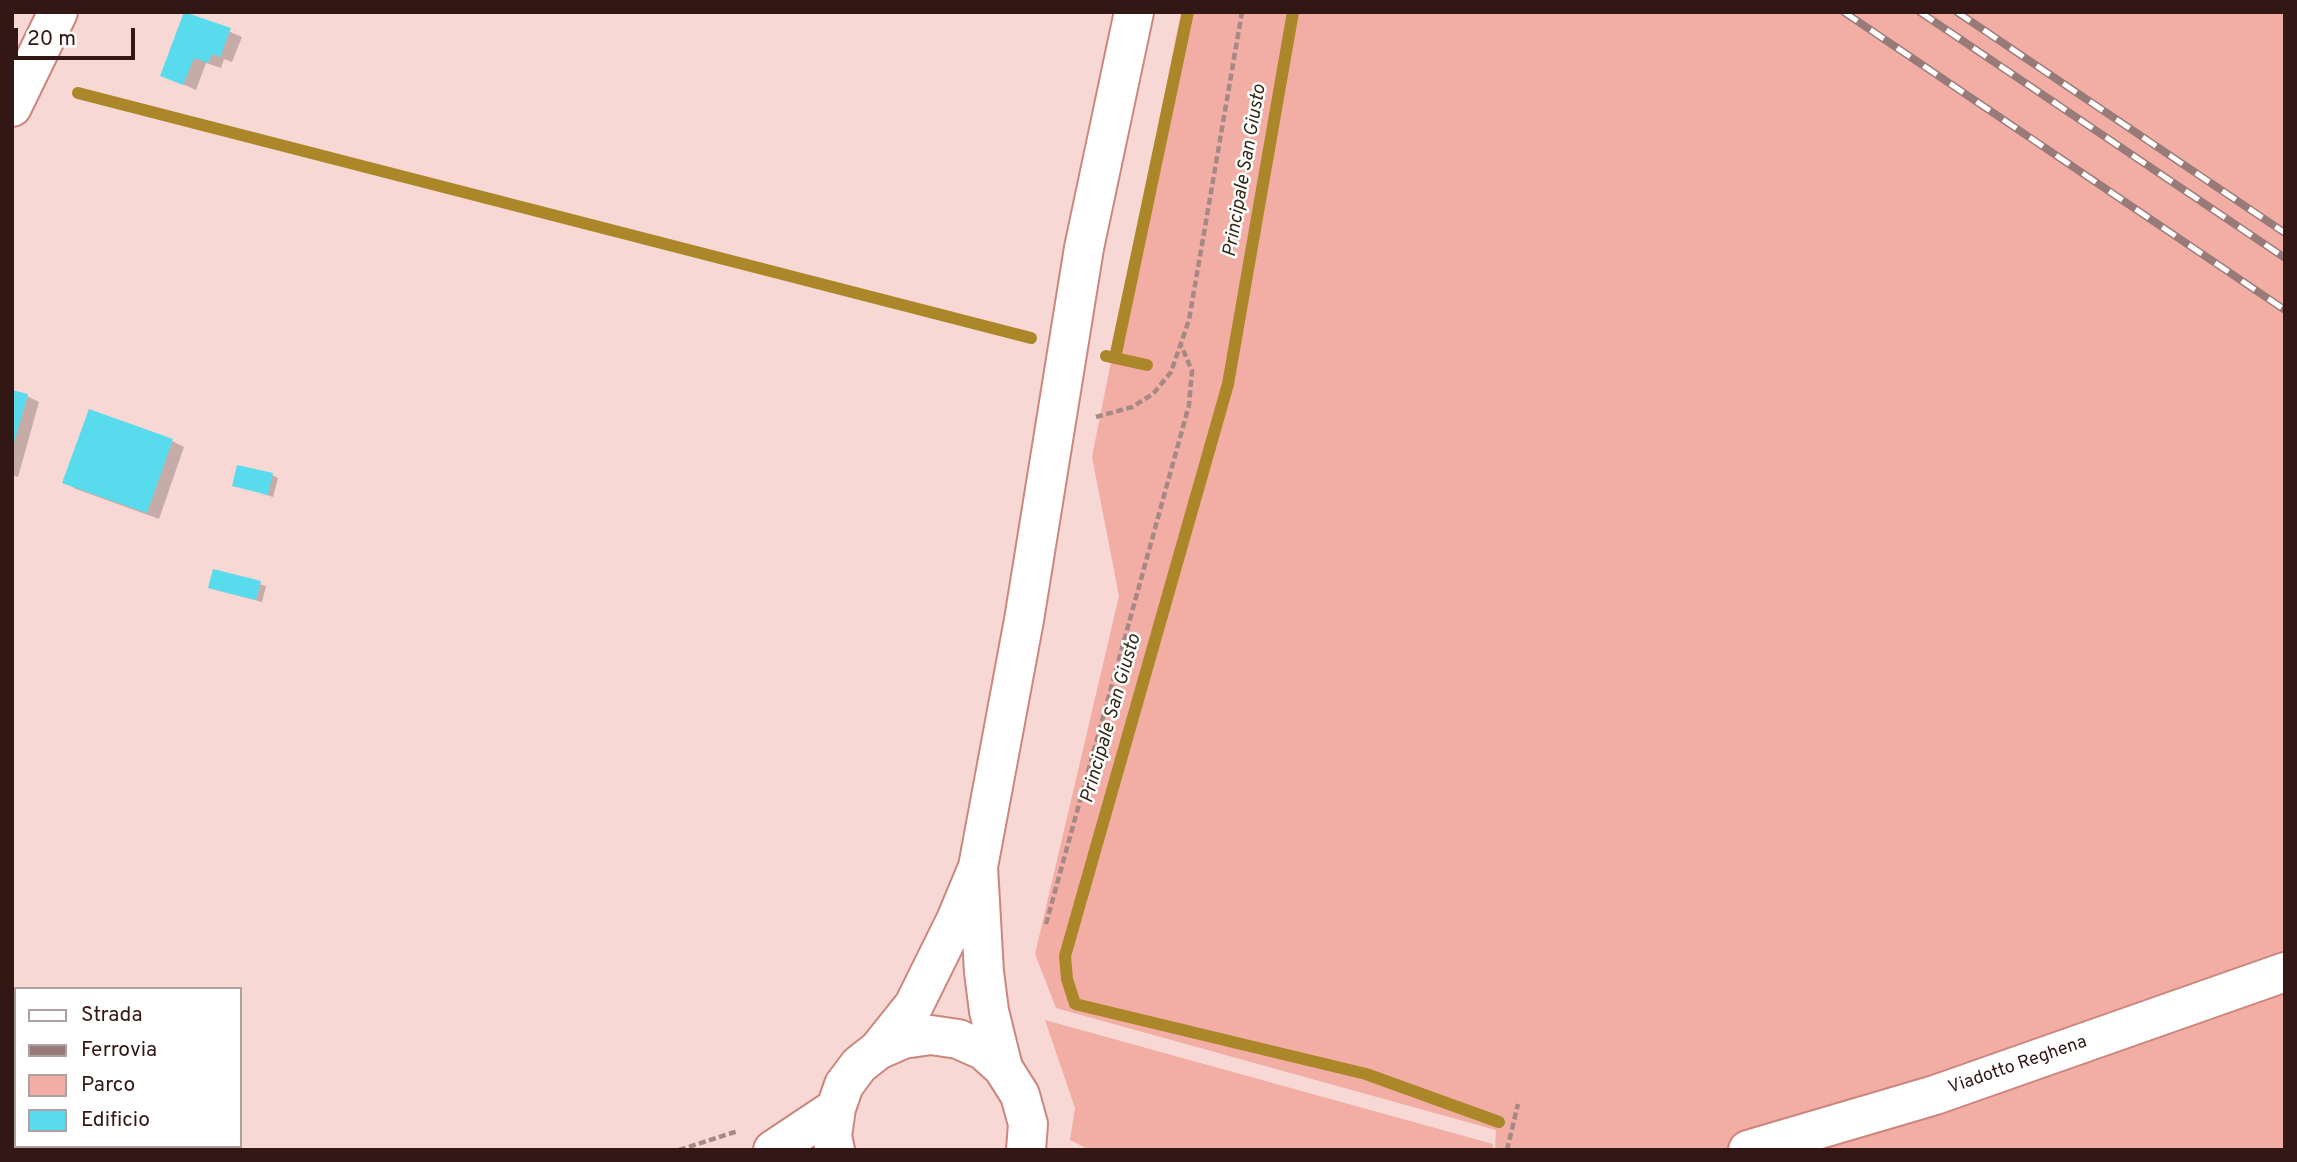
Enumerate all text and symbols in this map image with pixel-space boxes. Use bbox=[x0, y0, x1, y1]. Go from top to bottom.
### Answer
scale bar bbox=[18, 14, 138, 58]
text: 20 m bbox=[27, 26, 76, 53]
water label: Principale San Giusto bbox=[1220, 83, 1272, 259]
water label: Principale San Giusto bbox=[1077, 632, 1147, 806]
legend bbox=[14, 987, 242, 1148]
text: Strada bbox=[81, 1002, 142, 1029]
street label: Viadotto Reghena bbox=[1946, 1032, 2090, 1100]
text: Ferrovia bbox=[81, 1037, 157, 1064]
text: Parco bbox=[81, 1072, 135, 1099]
text: Edificio bbox=[81, 1107, 150, 1134]

